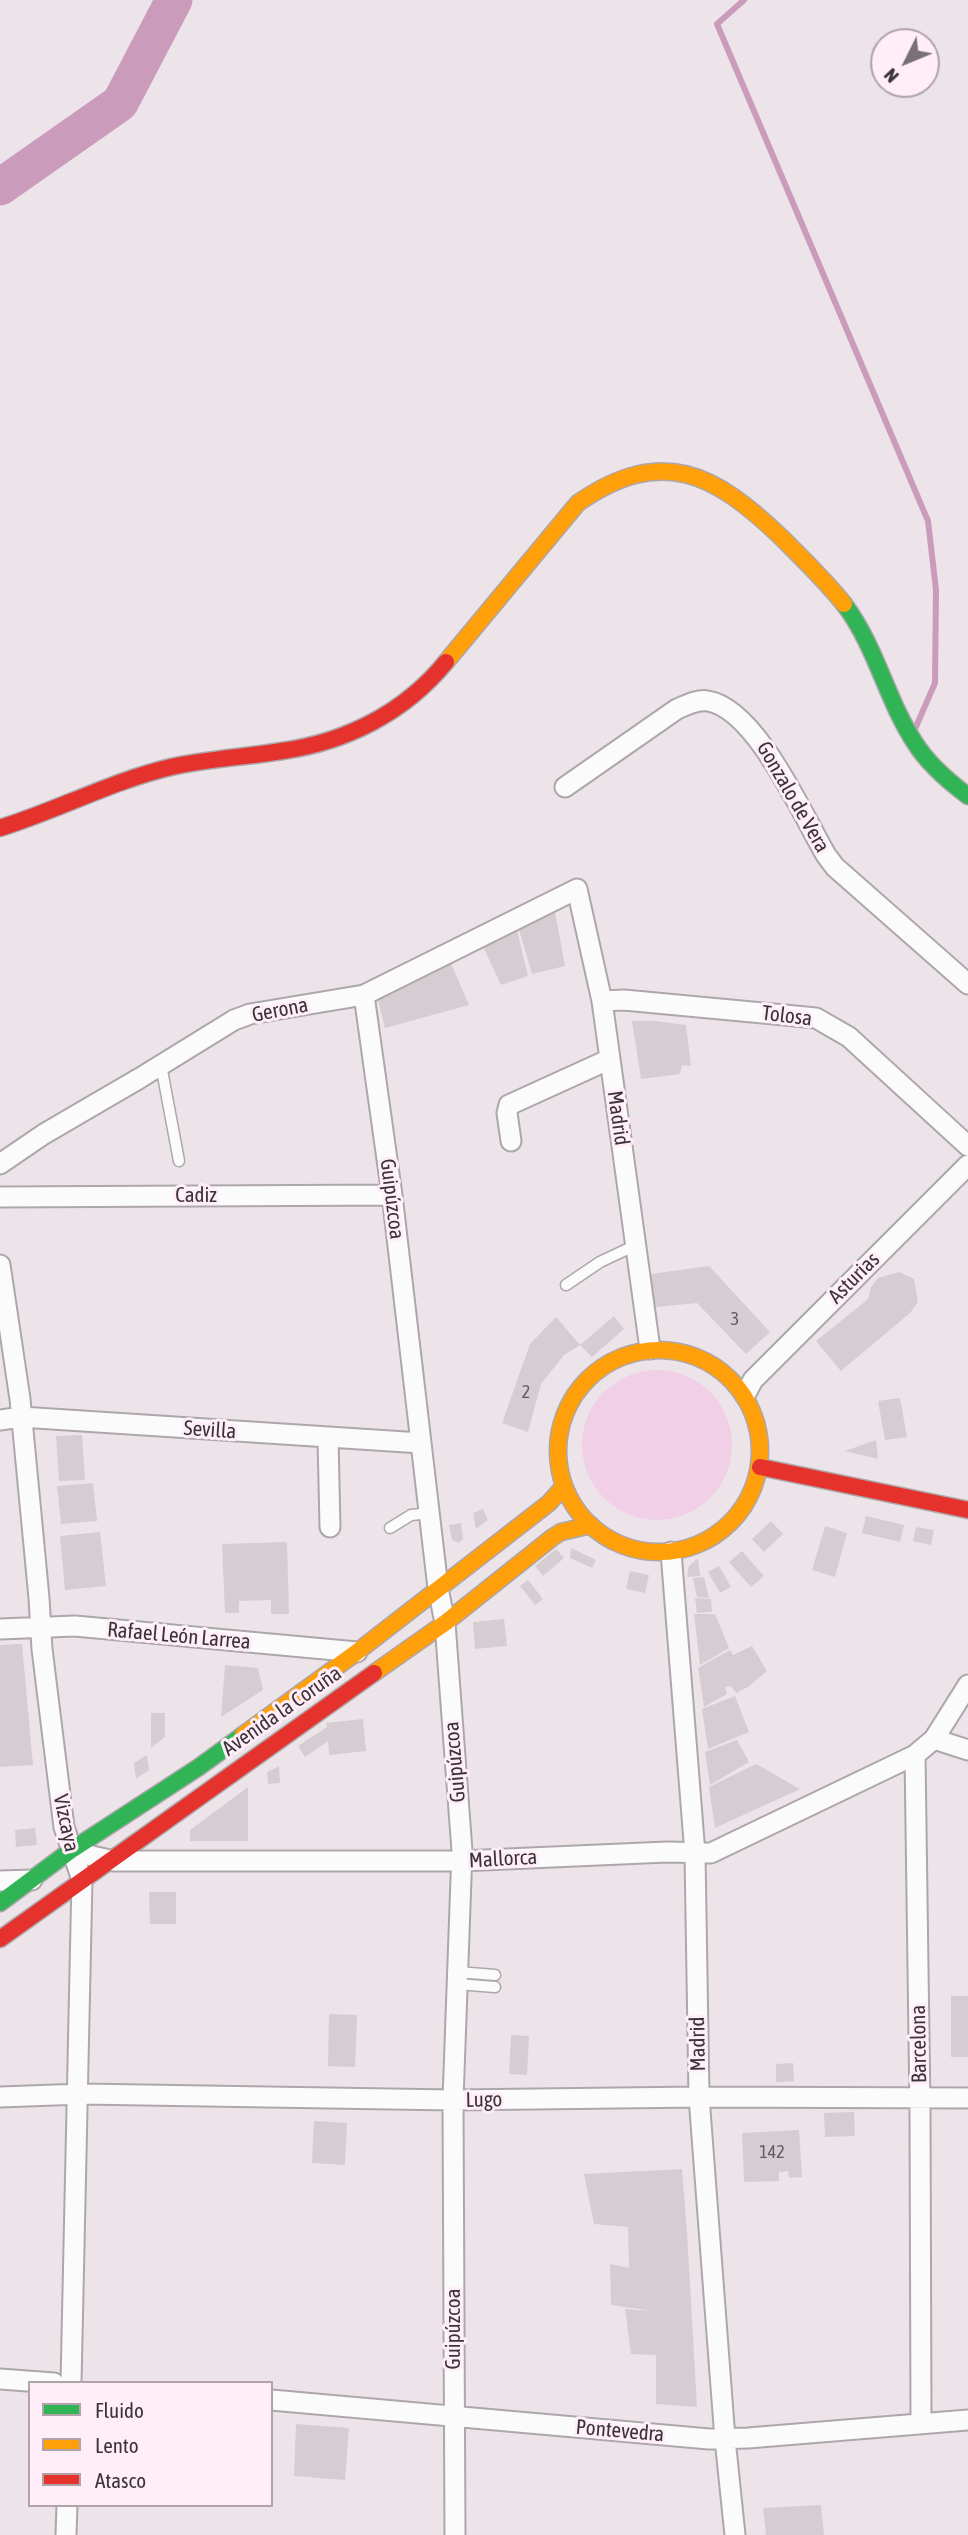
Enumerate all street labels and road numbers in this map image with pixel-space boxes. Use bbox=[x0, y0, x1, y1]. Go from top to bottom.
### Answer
street label: Gonzalo de Vera bbox=[751, 737, 835, 857]
street label: Gerona bbox=[250, 992, 310, 1028]
street label: Tolosa bbox=[761, 1000, 813, 1032]
street label: Madrid bbox=[602, 1089, 634, 1147]
street label: Guipúzcoa bbox=[375, 1157, 409, 1241]
street label: Cadiz bbox=[175, 1182, 217, 1208]
street label: Asturias bbox=[823, 1247, 885, 1309]
street label: Sevilla bbox=[183, 1416, 237, 1444]
street label: Rafael León Larrea bbox=[106, 1617, 252, 1655]
street label: Avenida la Coruña bbox=[218, 1661, 346, 1761]
street label: Guipúzcoa bbox=[439, 1721, 471, 1803]
street label: Vizcaya bbox=[48, 1792, 84, 1854]
street label: Mallorca bbox=[468, 1845, 538, 1873]
street label: Barcelona bbox=[906, 2005, 932, 2083]
street label: Madrid bbox=[685, 2016, 711, 2072]
street label: Lugo bbox=[465, 2087, 503, 2113]
street label: Guipúzcoa bbox=[440, 2289, 466, 2369]
street label: Pontevedra bbox=[575, 2415, 665, 2447]

